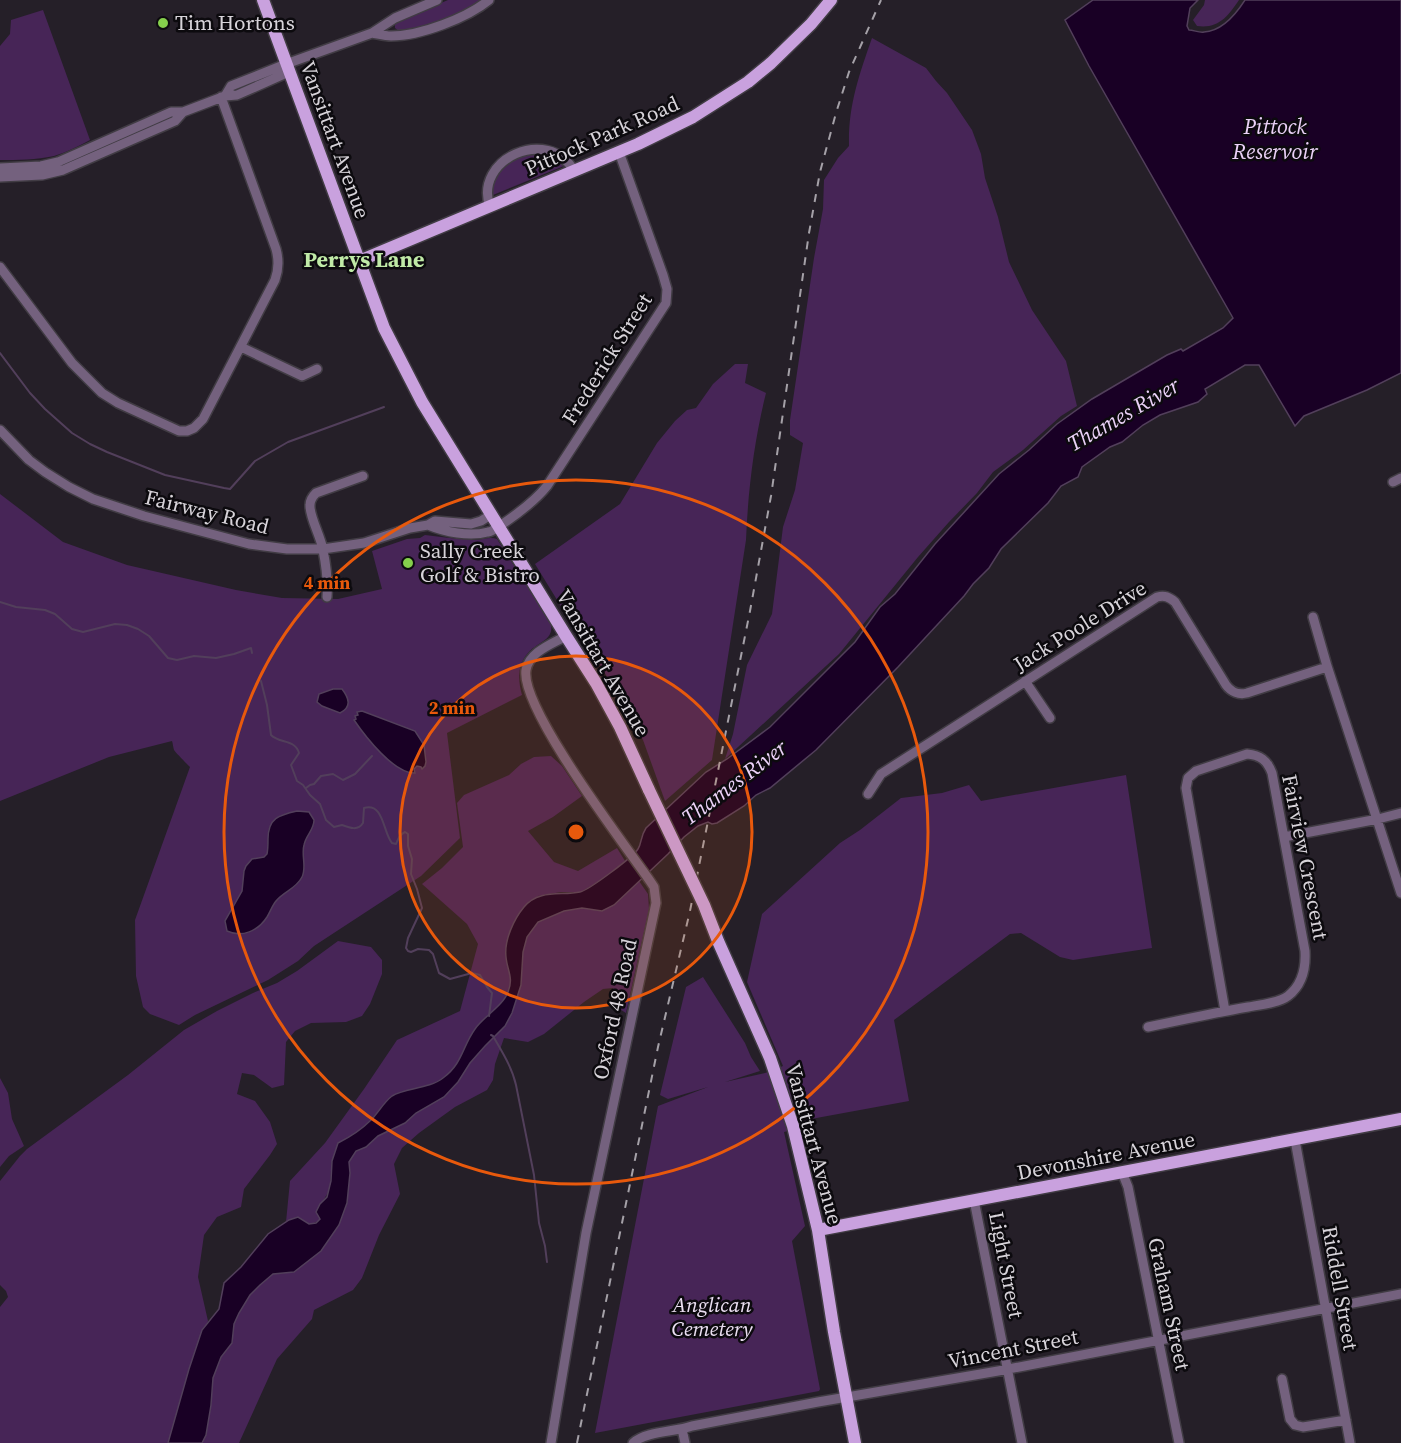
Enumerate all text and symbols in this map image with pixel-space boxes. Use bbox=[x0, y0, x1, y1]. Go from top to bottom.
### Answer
place label: Tim Hortons bbox=[175, 8, 295, 37]
marker: Tim Hortons bbox=[156, 16, 170, 30]
street label: Vansittart Avenue bbox=[294, 57, 377, 223]
street label: Pittock Park Road bbox=[520, 88, 684, 183]
water label: Pittock Reservoir bbox=[1231, 111, 1319, 166]
district label: Perrys Lane bbox=[304, 244, 424, 274]
street label: Frederick Street bbox=[555, 287, 659, 430]
water label: Thames River bbox=[1061, 369, 1186, 458]
street label: Fairway Road bbox=[142, 482, 272, 541]
place label: Sally Creek Golf & Bistro bbox=[420, 536, 540, 589]
marker: Sally Creek Golf & Bistro bbox=[401, 556, 415, 570]
text: 4 min bbox=[304, 570, 350, 595]
street label: Jack Poole Drive bbox=[1007, 573, 1152, 679]
street label: Vansittart Avenue bbox=[549, 584, 657, 742]
text: 2 min bbox=[429, 695, 475, 720]
water label: Thames River bbox=[675, 732, 794, 832]
street label: Fairview Crescent bbox=[1275, 772, 1336, 942]
centre of rings bbox=[566, 822, 586, 842]
street label: Oxford 48 Road bbox=[585, 936, 644, 1082]
street label: Vansittart Avenue bbox=[779, 1060, 850, 1228]
street label: Devonshire Avenue bbox=[1014, 1124, 1197, 1187]
street label: Light Street bbox=[982, 1209, 1031, 1321]
street label: Riddell Street bbox=[1315, 1223, 1366, 1353]
street label: Graham Street bbox=[1141, 1235, 1198, 1373]
park label: Anglican Cemetery bbox=[671, 1290, 753, 1343]
street label: Vincent Street bbox=[945, 1322, 1081, 1375]

